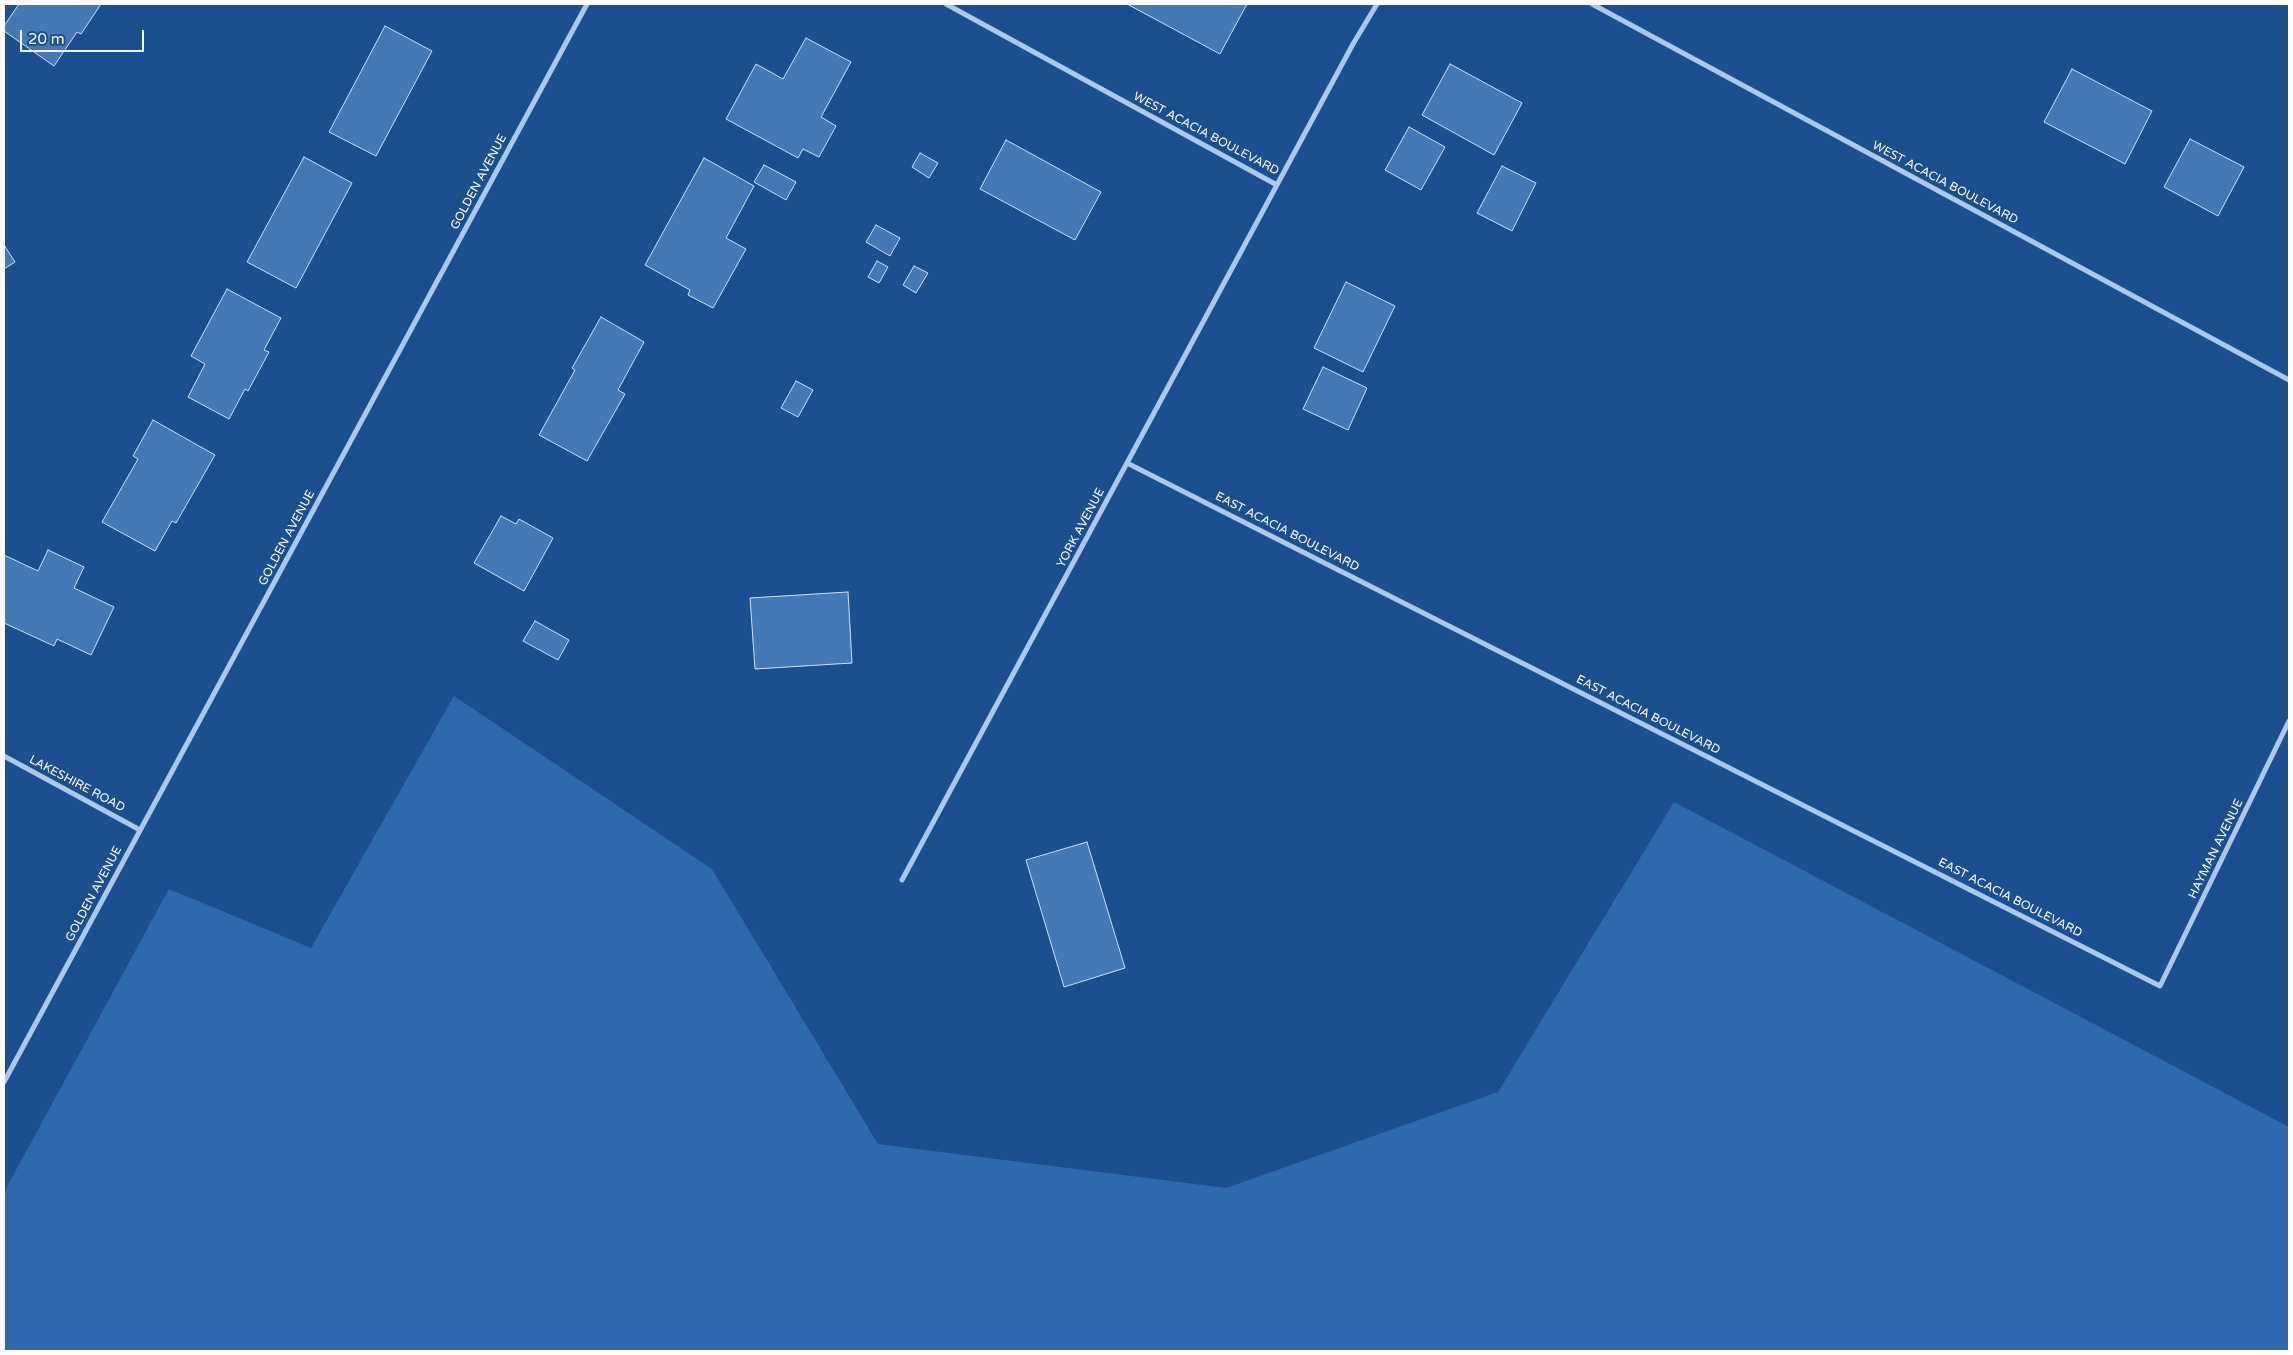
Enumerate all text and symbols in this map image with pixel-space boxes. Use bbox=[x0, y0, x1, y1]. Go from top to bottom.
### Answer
scale bar bbox=[22, 20, 146, 52]
text: 20 m bbox=[28, 30, 65, 48]
street label: WEST ACACIA BOULEVARD bbox=[1131, 89, 1281, 179]
street label: GOLDEN AVENUE bbox=[448, 132, 510, 232]
street label: WEST ACACIA BOULEVARD bbox=[1870, 138, 2020, 228]
street label: YORK AVENUE bbox=[1054, 486, 1108, 570]
street label: GOLDEN AVENUE bbox=[256, 488, 318, 588]
street label: EAST ACACIA BOULEVARD bbox=[1213, 489, 1361, 575]
street label: EAST ACACIA BOULEVARD bbox=[1574, 672, 1722, 758]
street label: LAKESHIRE ROAD bbox=[27, 753, 127, 815]
street label: HAYMAN AVENUE bbox=[2186, 797, 2246, 901]
street label: GOLDEN AVENUE bbox=[63, 844, 125, 944]
street label: EAST ACACIA BOULEVARD bbox=[1936, 855, 2084, 941]

